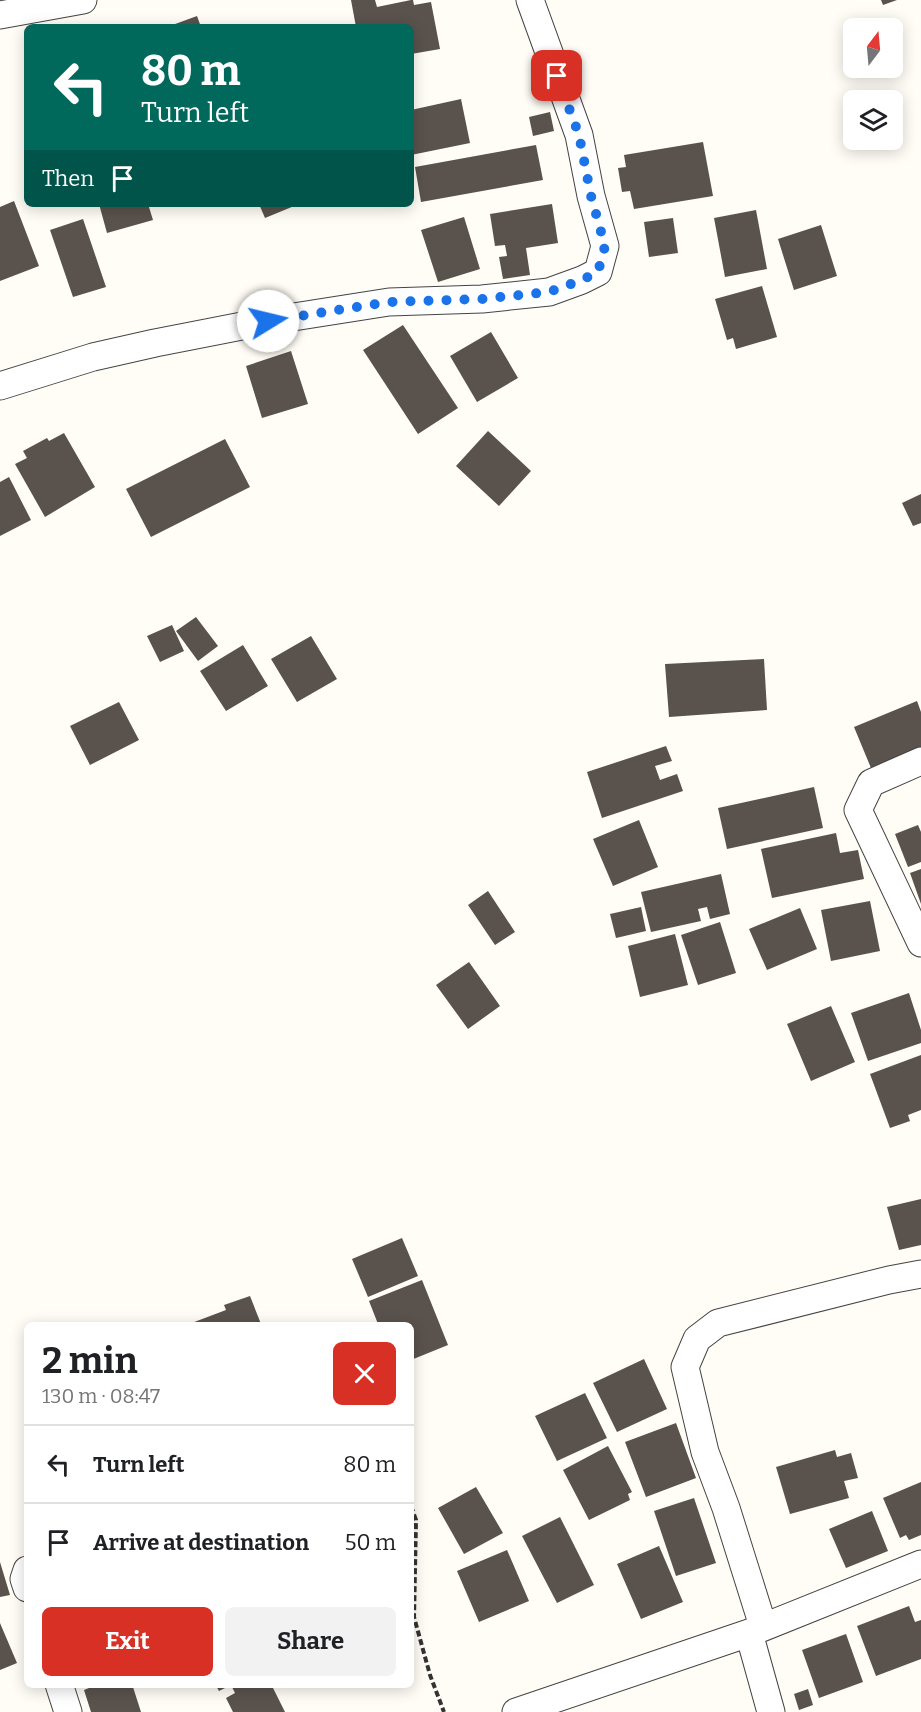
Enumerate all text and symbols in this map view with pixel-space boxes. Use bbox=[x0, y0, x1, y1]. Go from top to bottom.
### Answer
north arrow bbox=[843, 18, 903, 78]
map controls bbox=[843, 18, 903, 150]
text: 80 m bbox=[141, 46, 241, 96]
icon: left bbox=[42, 48, 120, 126]
pin bbox=[531, 50, 582, 101]
icon: arrive bbox=[540, 59, 573, 92]
button: layers bbox=[843, 90, 903, 150]
text: Turn left bbox=[141, 97, 249, 129]
icon: arrive bbox=[106, 162, 139, 195]
text: Then bbox=[42, 165, 94, 192]
position arrow bbox=[236, 289, 300, 353]
text: 2 min bbox=[42, 1339, 138, 1383]
button: close bbox=[333, 1342, 396, 1405]
text: 130 m · 08:47 bbox=[42, 1384, 160, 1408]
icon: left bbox=[42, 1448, 75, 1481]
text: Turn left bbox=[93, 1451, 185, 1478]
text: 80 m bbox=[343, 1451, 396, 1478]
icon: arrive bbox=[42, 1526, 75, 1559]
text: Arrive at destination bbox=[93, 1529, 309, 1556]
text: 50 m bbox=[345, 1529, 396, 1556]
button: Exit bbox=[42, 1607, 213, 1676]
button: Share bbox=[225, 1607, 396, 1676]

